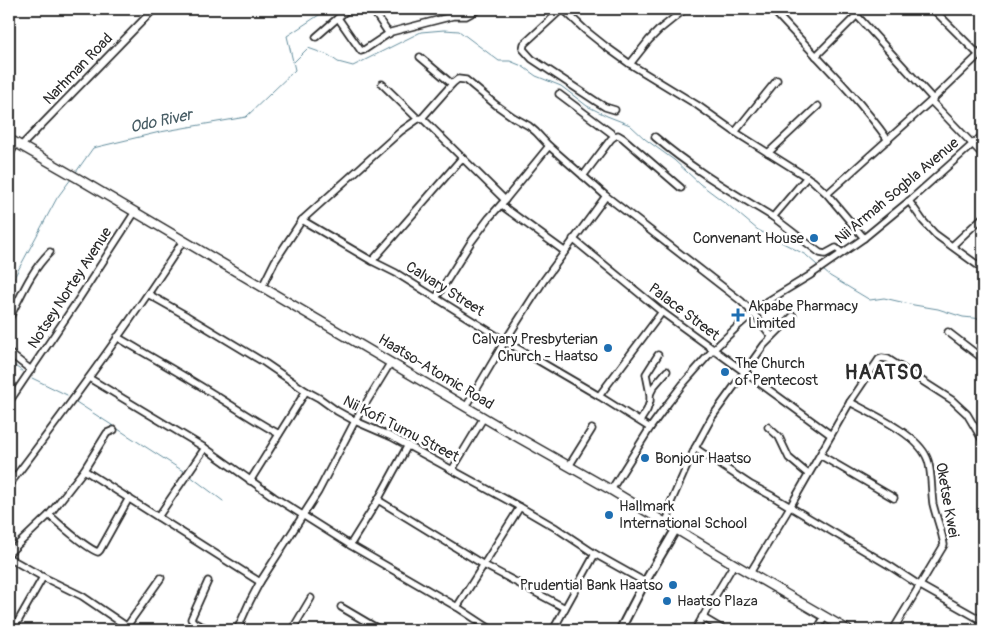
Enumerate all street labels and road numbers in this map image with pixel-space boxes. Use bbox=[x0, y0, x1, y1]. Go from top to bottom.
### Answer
street label: Narhman Road bbox=[39, 29, 117, 109]
street label: Nii Armah Sogbla Avenue bbox=[831, 133, 963, 248]
street label: Notsey Nortey Avenue bbox=[24, 223, 117, 352]
street label: Calvary Street bbox=[402, 257, 489, 321]
street label: Palace Street bbox=[645, 279, 724, 345]
street label: Haatso-Atomic Road bbox=[375, 330, 497, 414]
street label: Nii Kofi Tumu Street bbox=[340, 392, 463, 467]
street label: Oketse Kwei bbox=[931, 461, 963, 539]

